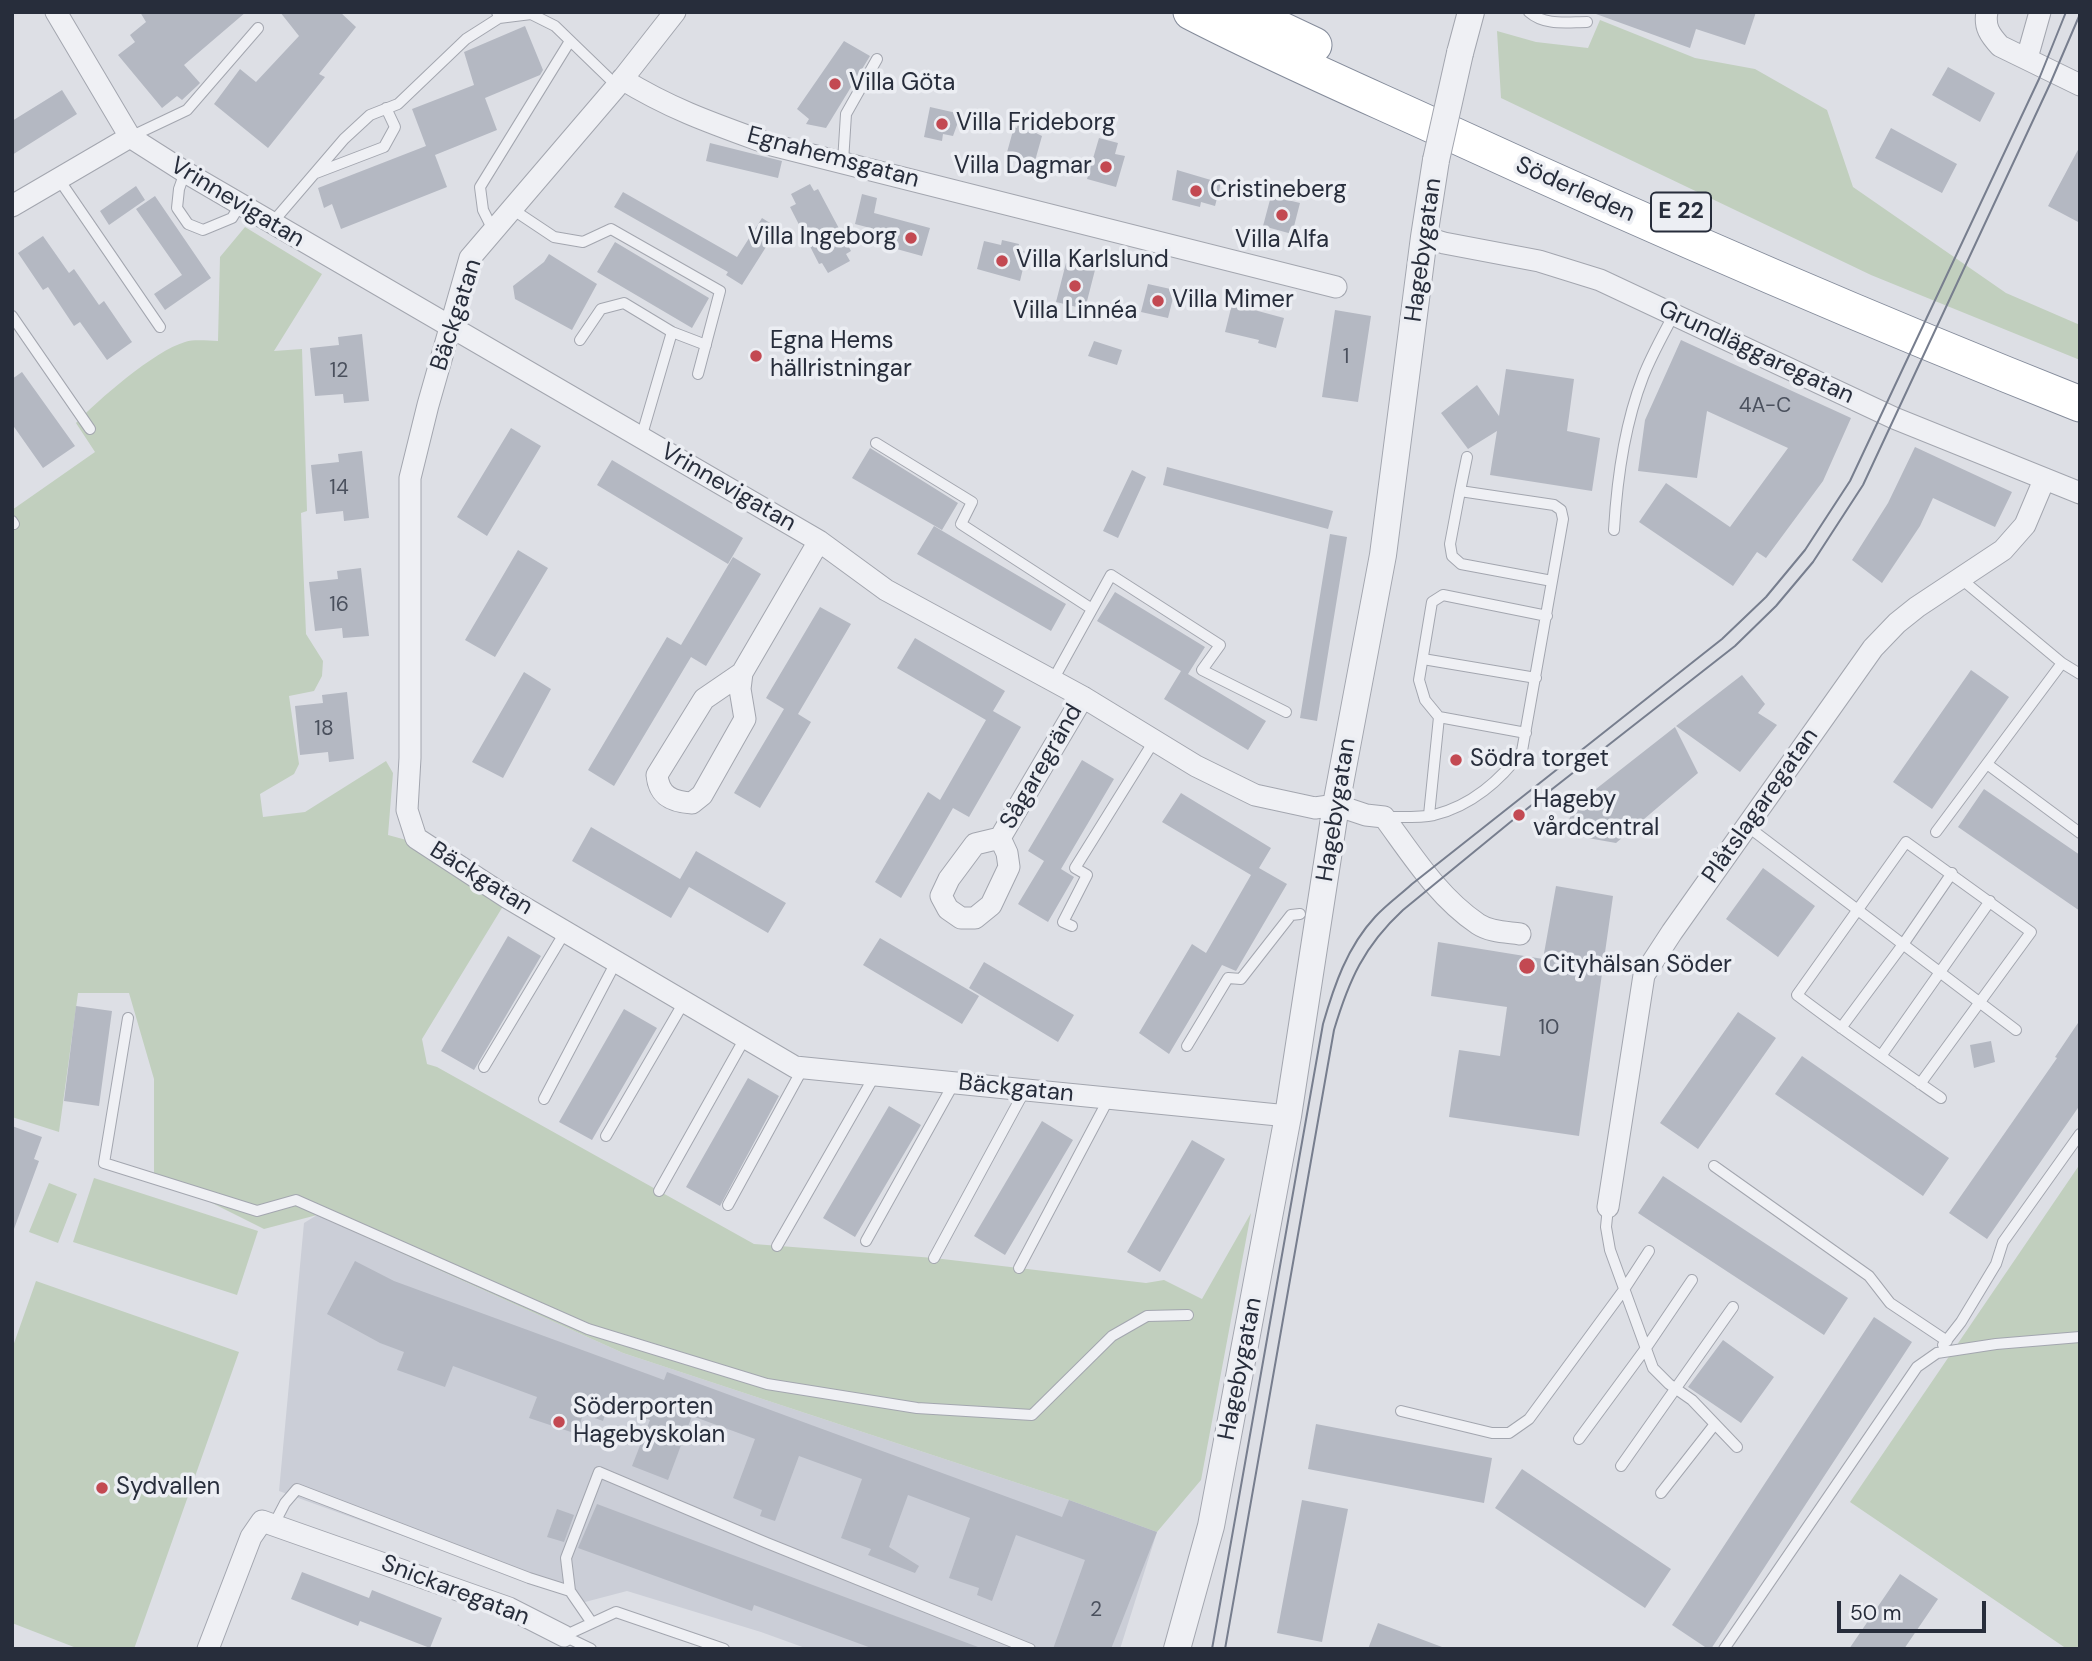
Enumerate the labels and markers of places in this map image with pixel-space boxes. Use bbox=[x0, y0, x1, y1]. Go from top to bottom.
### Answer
place label: Villa Göta bbox=[849, 70, 955, 98]
marker: Villa Göta bbox=[827, 76, 843, 92]
place label: Villa Frideborg bbox=[956, 110, 1115, 138]
marker: Villa Frideborg bbox=[934, 116, 950, 132]
place label: Villa Dagmar bbox=[954, 153, 1092, 181]
marker: Villa Dagmar bbox=[1098, 159, 1114, 175]
place label: Cristineberg bbox=[1210, 177, 1347, 205]
marker: Cristineberg bbox=[1188, 183, 1204, 199]
marker: Villa Alfa bbox=[1274, 207, 1290, 223]
place label: Villa Ingeborg bbox=[748, 224, 897, 252]
place label: Villa Alfa bbox=[1235, 227, 1329, 255]
marker: Villa Ingeborg bbox=[903, 230, 919, 246]
place label: Villa Karlslund bbox=[1016, 247, 1169, 275]
marker: Villa Karlslund bbox=[994, 253, 1010, 269]
marker: Villa Linnéa bbox=[1067, 278, 1083, 294]
place label: Villa Mimer bbox=[1172, 287, 1294, 315]
marker: Villa Mimer bbox=[1150, 293, 1166, 309]
place label: Villa Linnéa bbox=[1013, 298, 1137, 326]
place label: Egna Hems hällristningar bbox=[770, 328, 912, 384]
marker: Egna Hems hällristningar bbox=[748, 348, 764, 364]
place label: Södra torget bbox=[1470, 746, 1609, 774]
marker: Södra torget bbox=[1448, 752, 1464, 768]
place label: Hageby vårdcentral bbox=[1533, 787, 1659, 843]
marker: Hageby vårdcentral bbox=[1511, 807, 1527, 823]
place label: Cityhälsan Söder bbox=[1543, 952, 1732, 980]
marker: Cityhälsan Söder bbox=[1517, 956, 1537, 976]
place label: Söderporten Hagebyskolan bbox=[573, 1394, 725, 1450]
marker: Söderporten Hagebyskolan bbox=[551, 1414, 567, 1430]
place label: Sydvallen bbox=[116, 1474, 220, 1502]
marker: Sydvallen bbox=[94, 1480, 110, 1496]

